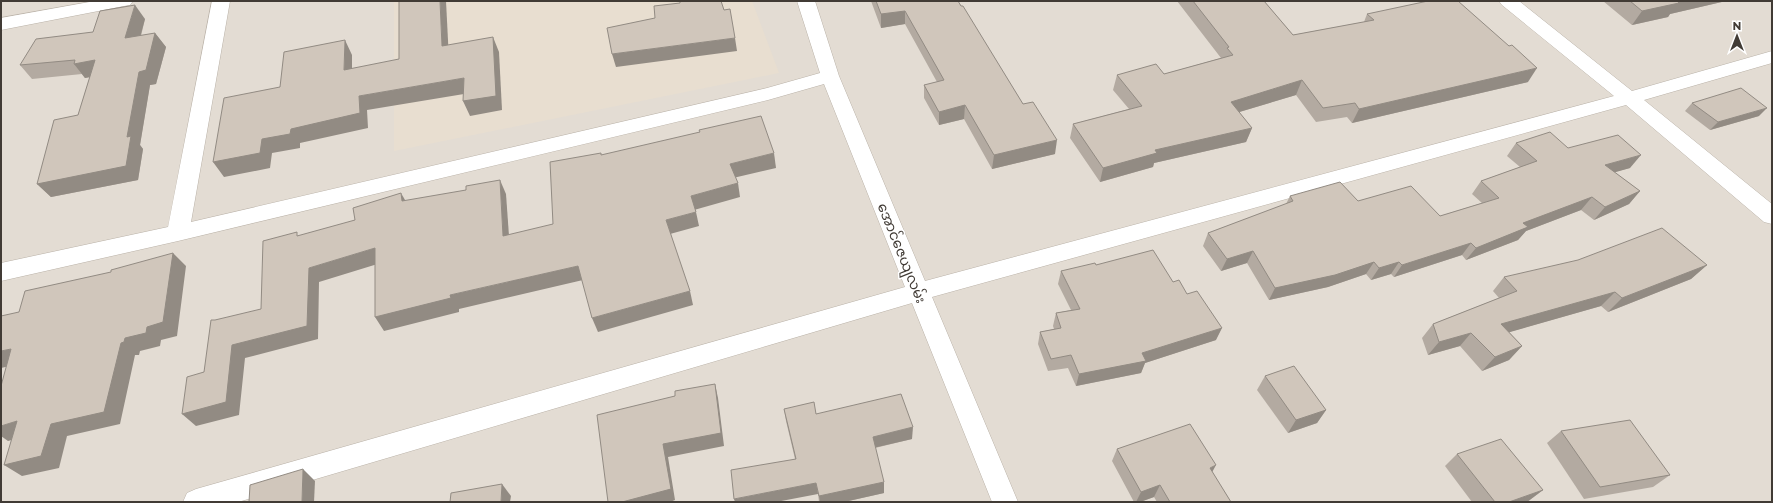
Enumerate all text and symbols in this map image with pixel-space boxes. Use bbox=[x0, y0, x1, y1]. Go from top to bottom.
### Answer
north arrow bbox=[1717, 16, 1757, 56]
text: N bbox=[1733, 19, 1741, 33]
street label: အောင်ဇေယျလမ်း bbox=[871, 200, 931, 307]

